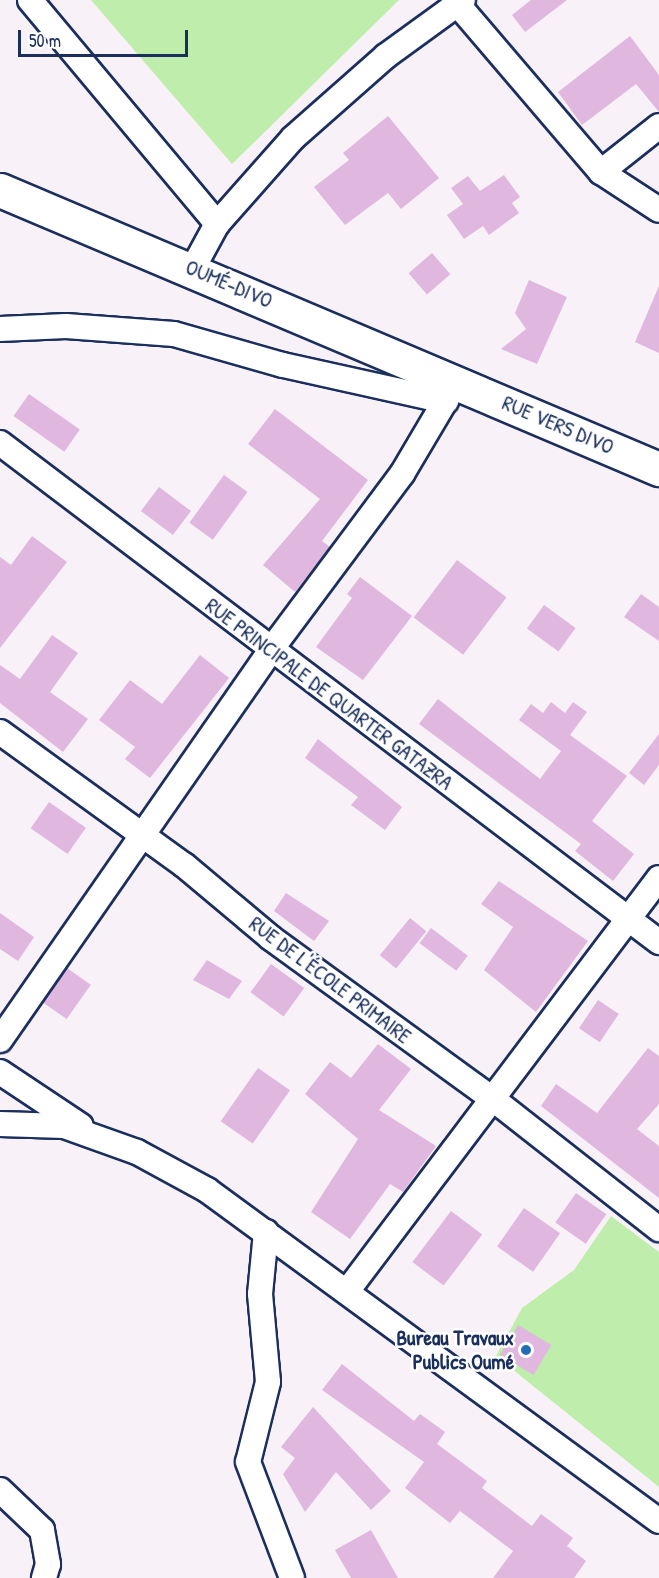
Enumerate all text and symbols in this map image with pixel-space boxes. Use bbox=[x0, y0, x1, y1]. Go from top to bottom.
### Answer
scale bar bbox=[21, 18, 190, 56]
text: 50 m bbox=[29, 28, 61, 53]
street label: OUMÉ-DIVO bbox=[182, 254, 276, 314]
street label: RUE VERS DIVO bbox=[498, 390, 618, 460]
street label: RUE PRINCIPALE DE QUARTER GATAZRA bbox=[200, 593, 458, 795]
street label: RUE DE L'ÉCOLE PRIMAIRE bbox=[244, 911, 416, 1049]
place label: Bureau Travaux Publics Oumé bbox=[396, 1325, 514, 1375]
marker: Bureau Travaux Publics Oumé bbox=[519, 1343, 533, 1357]

